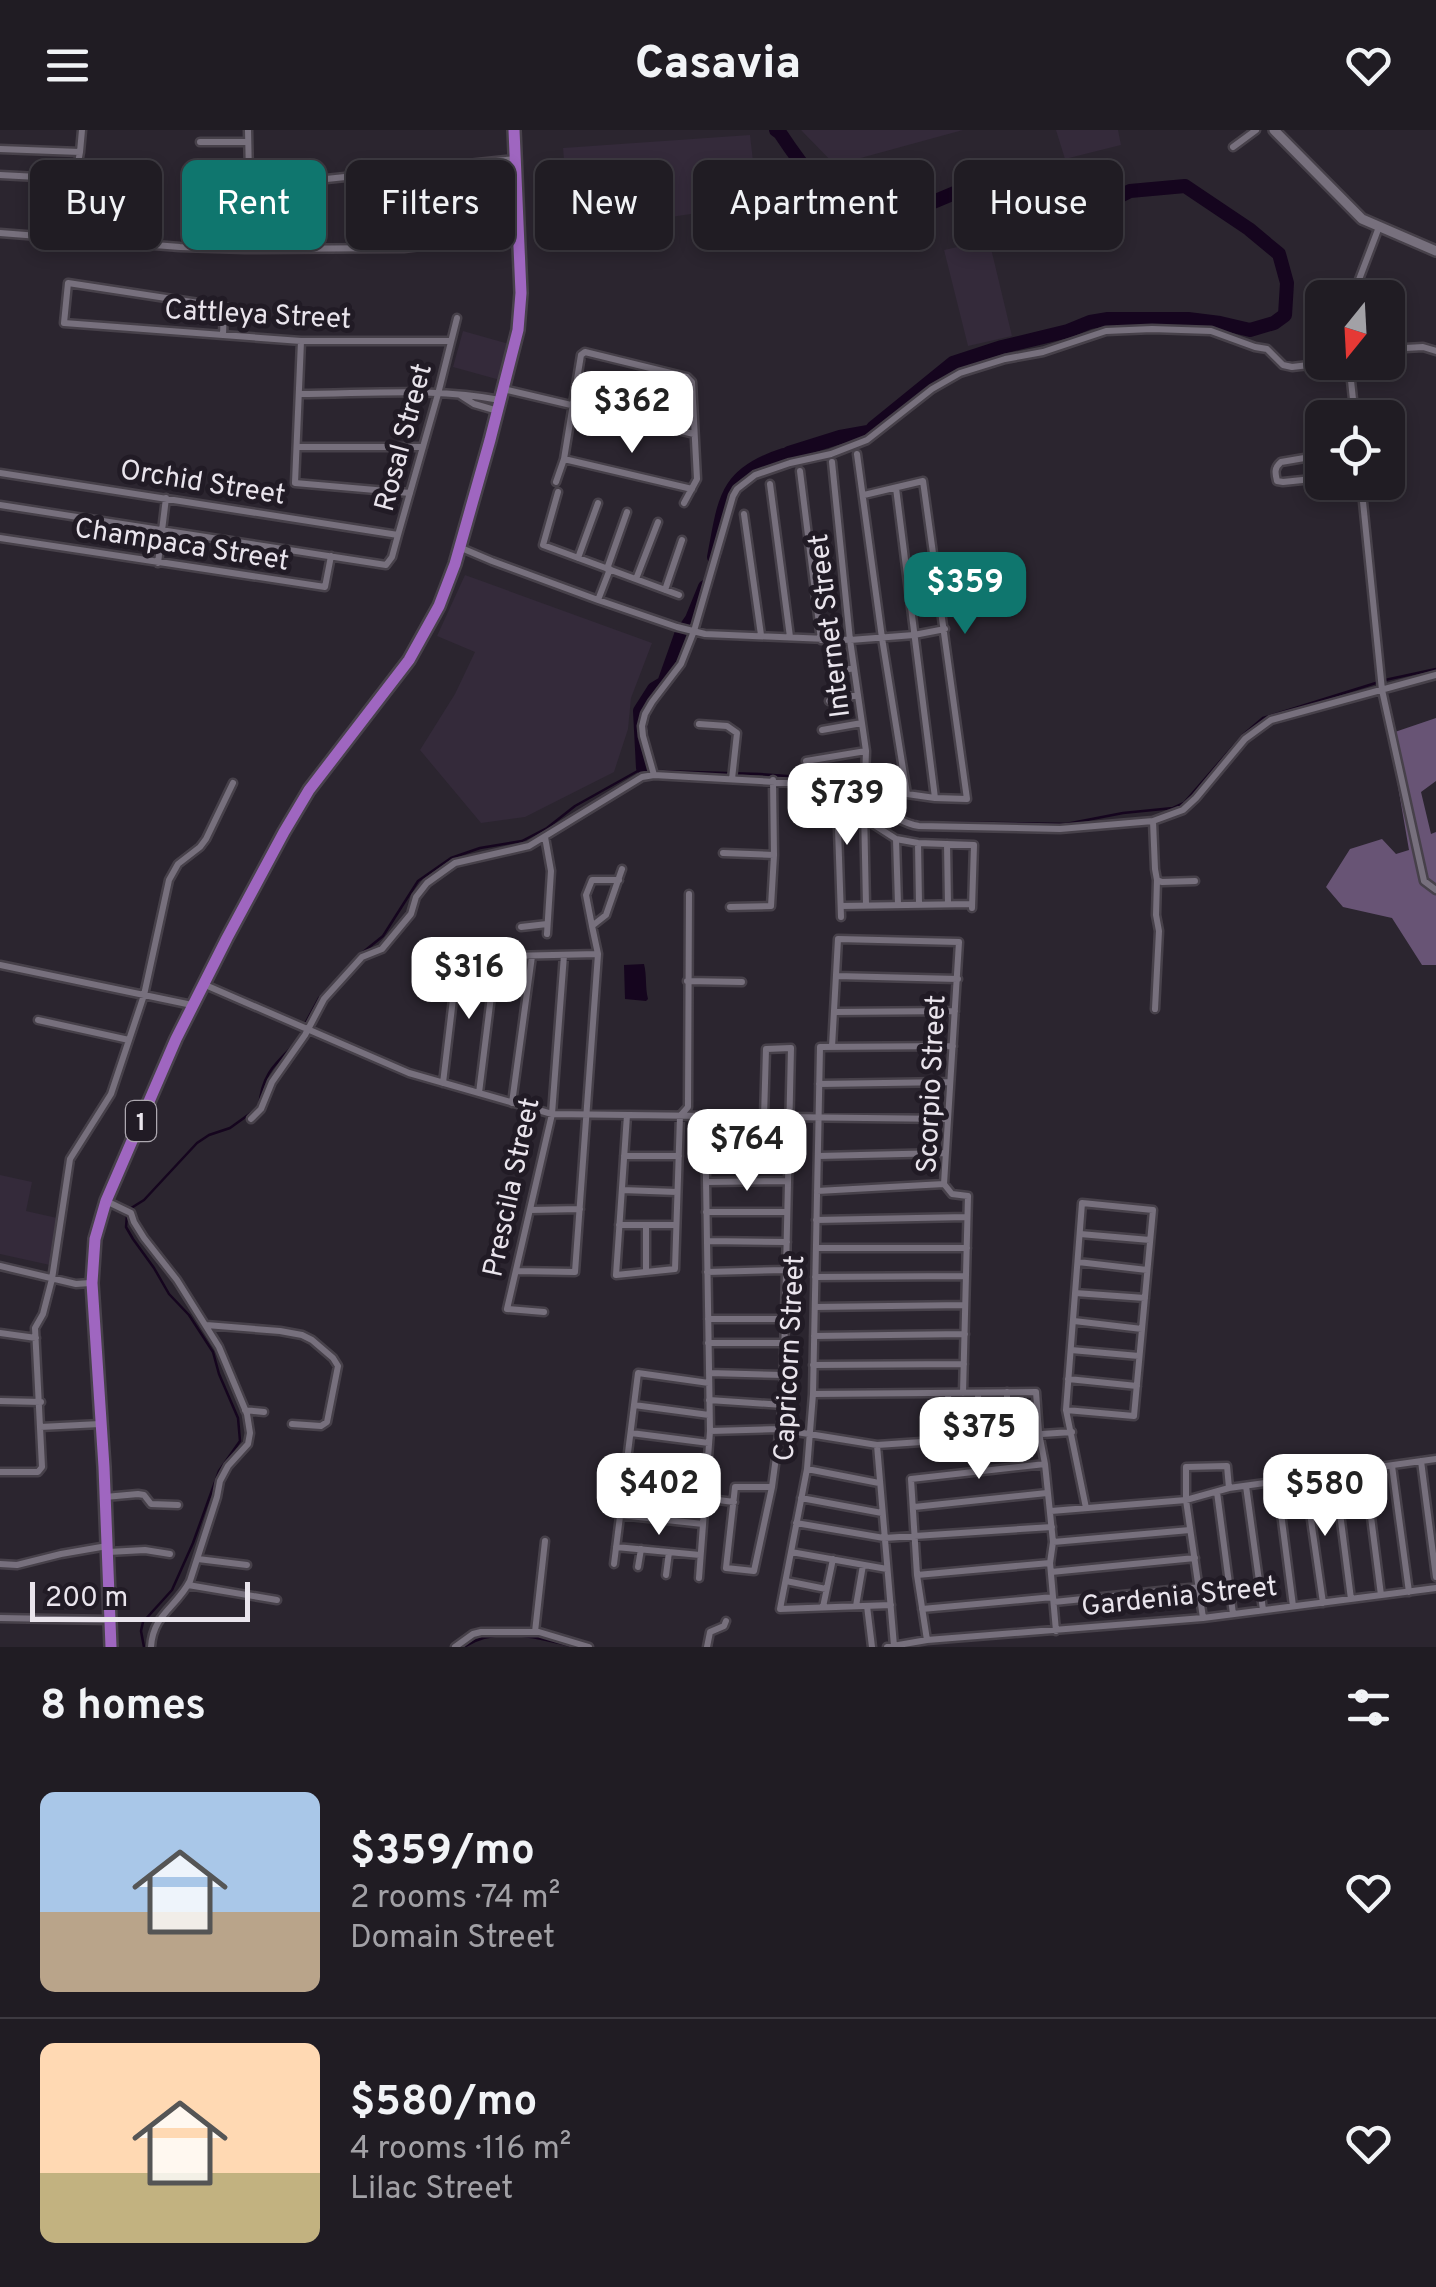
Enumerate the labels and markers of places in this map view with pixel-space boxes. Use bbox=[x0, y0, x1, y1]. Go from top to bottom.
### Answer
pin: $362 bbox=[573, 371, 691, 456]
pin: $359 bbox=[906, 552, 1024, 637]
pin: $739 bbox=[788, 763, 906, 848]
pin: $316 bbox=[410, 937, 528, 1022]
pin: $764 bbox=[688, 1109, 806, 1194]
pin: $375 bbox=[920, 1397, 1038, 1482]
pin: $402 bbox=[600, 1453, 718, 1538]
pin: $580 bbox=[1266, 1454, 1384, 1539]

